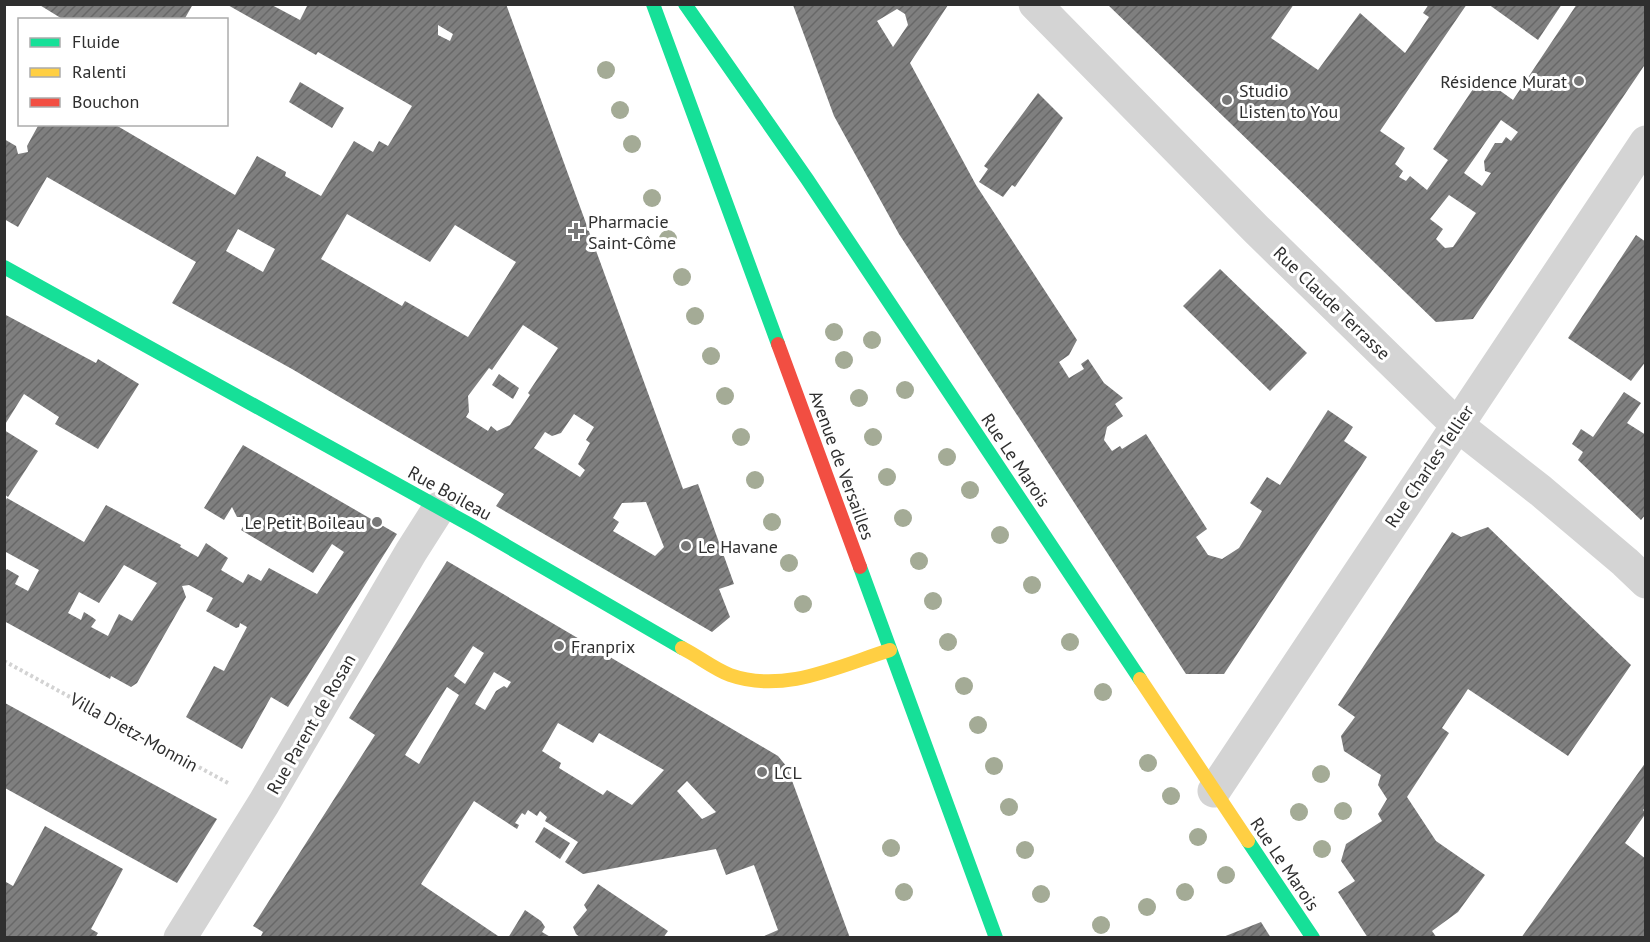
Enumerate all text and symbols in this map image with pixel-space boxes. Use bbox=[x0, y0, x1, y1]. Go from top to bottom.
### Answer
legend bbox=[18, 18, 228, 126]
text: Fluide bbox=[72, 30, 120, 53]
text: Ralenti bbox=[72, 60, 127, 83]
place label: Résidence Murat bbox=[1440, 70, 1567, 93]
marker: Résidence Murat bbox=[1572, 74, 1586, 88]
place label: Studio Listen to You bbox=[1239, 79, 1338, 123]
text: Bouchon bbox=[72, 90, 139, 113]
marker: Studio Listen to You bbox=[1220, 93, 1234, 107]
place label: Pharmacie Saint-Côme bbox=[588, 210, 676, 254]
marker: Pharmacie Saint-Côme bbox=[569, 224, 583, 238]
street label: Rue Claude Terrasse bbox=[1269, 241, 1395, 365]
street label: Avenue de Versailles bbox=[804, 387, 880, 543]
street label: Rue Charles Tellier bbox=[1379, 400, 1479, 532]
street label: Rue Le Marois bbox=[976, 409, 1056, 511]
street label: Rue Boileau bbox=[404, 461, 496, 525]
place label: Le Petit Boileau bbox=[244, 511, 365, 534]
marker: Le Petit Boileau bbox=[370, 515, 384, 529]
place label: Le Havane bbox=[698, 535, 778, 558]
marker: Le Havane bbox=[679, 539, 693, 553]
place label: Franprix bbox=[571, 635, 635, 658]
marker: Franprix bbox=[552, 639, 566, 653]
street label: Rue Parent de Rosan bbox=[262, 650, 360, 798]
street label: Villa Dietz-Monnin bbox=[65, 687, 202, 777]
place label: LCL bbox=[774, 761, 802, 784]
marker: LCL bbox=[755, 765, 769, 779]
street label: Rue Le Marois bbox=[1245, 813, 1325, 915]

